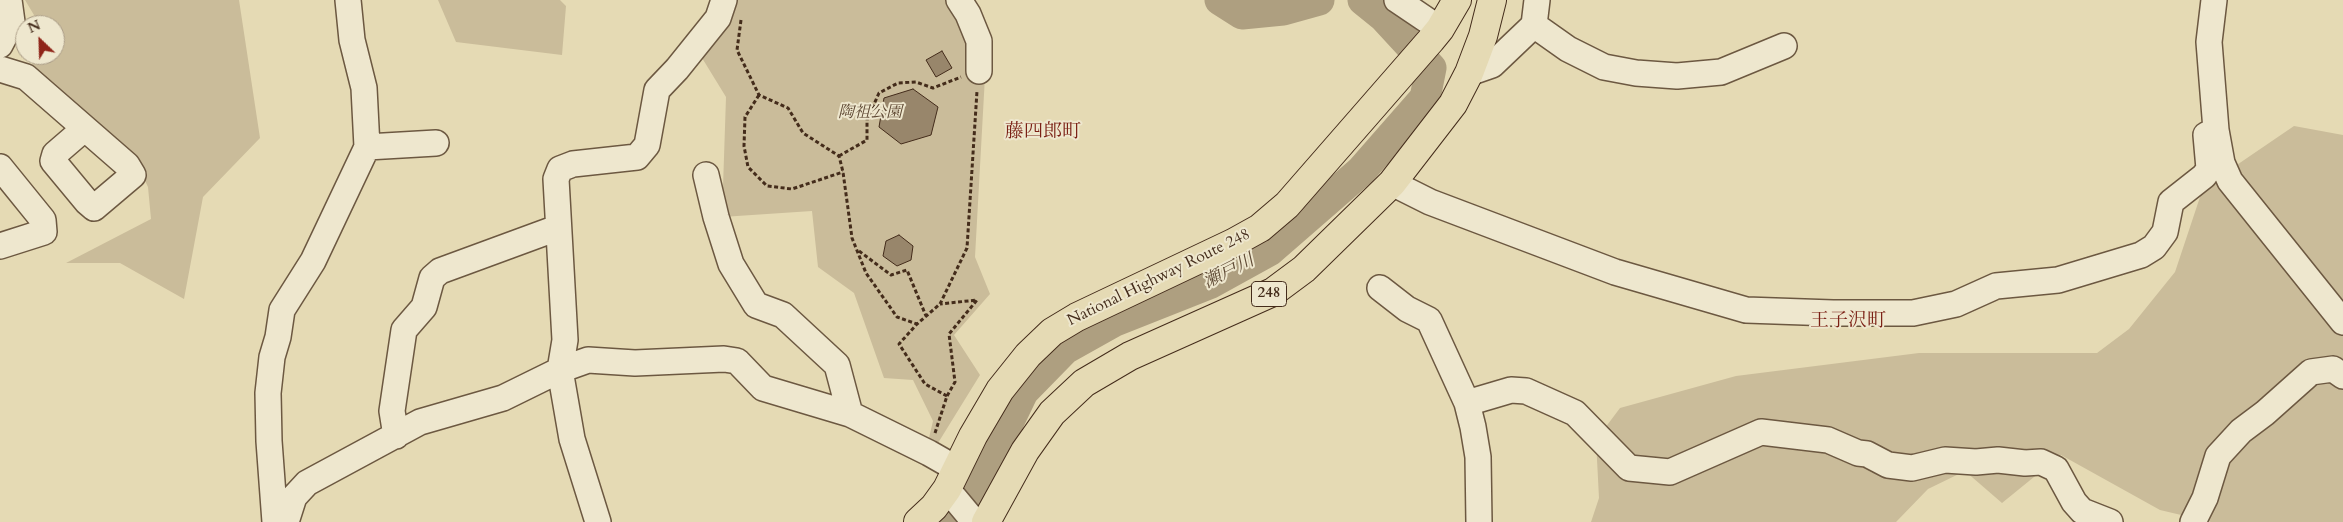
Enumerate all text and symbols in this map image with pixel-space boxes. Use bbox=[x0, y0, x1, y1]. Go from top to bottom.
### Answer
north arrow bbox=[15, 15, 65, 65]
text: N bbox=[25, 16, 44, 38]
park label: 陶祖公園 bbox=[838, 103, 902, 123]
district label: 藤四郎町 bbox=[1005, 122, 1081, 144]
street label: National Highway Route 248 bbox=[1064, 225, 1254, 331]
water label: 瀬戸川 bbox=[1200, 250, 1258, 294]
road number: 248 bbox=[1252, 282, 1286, 306]
district label: 王子沢町 bbox=[1810, 311, 1886, 333]

